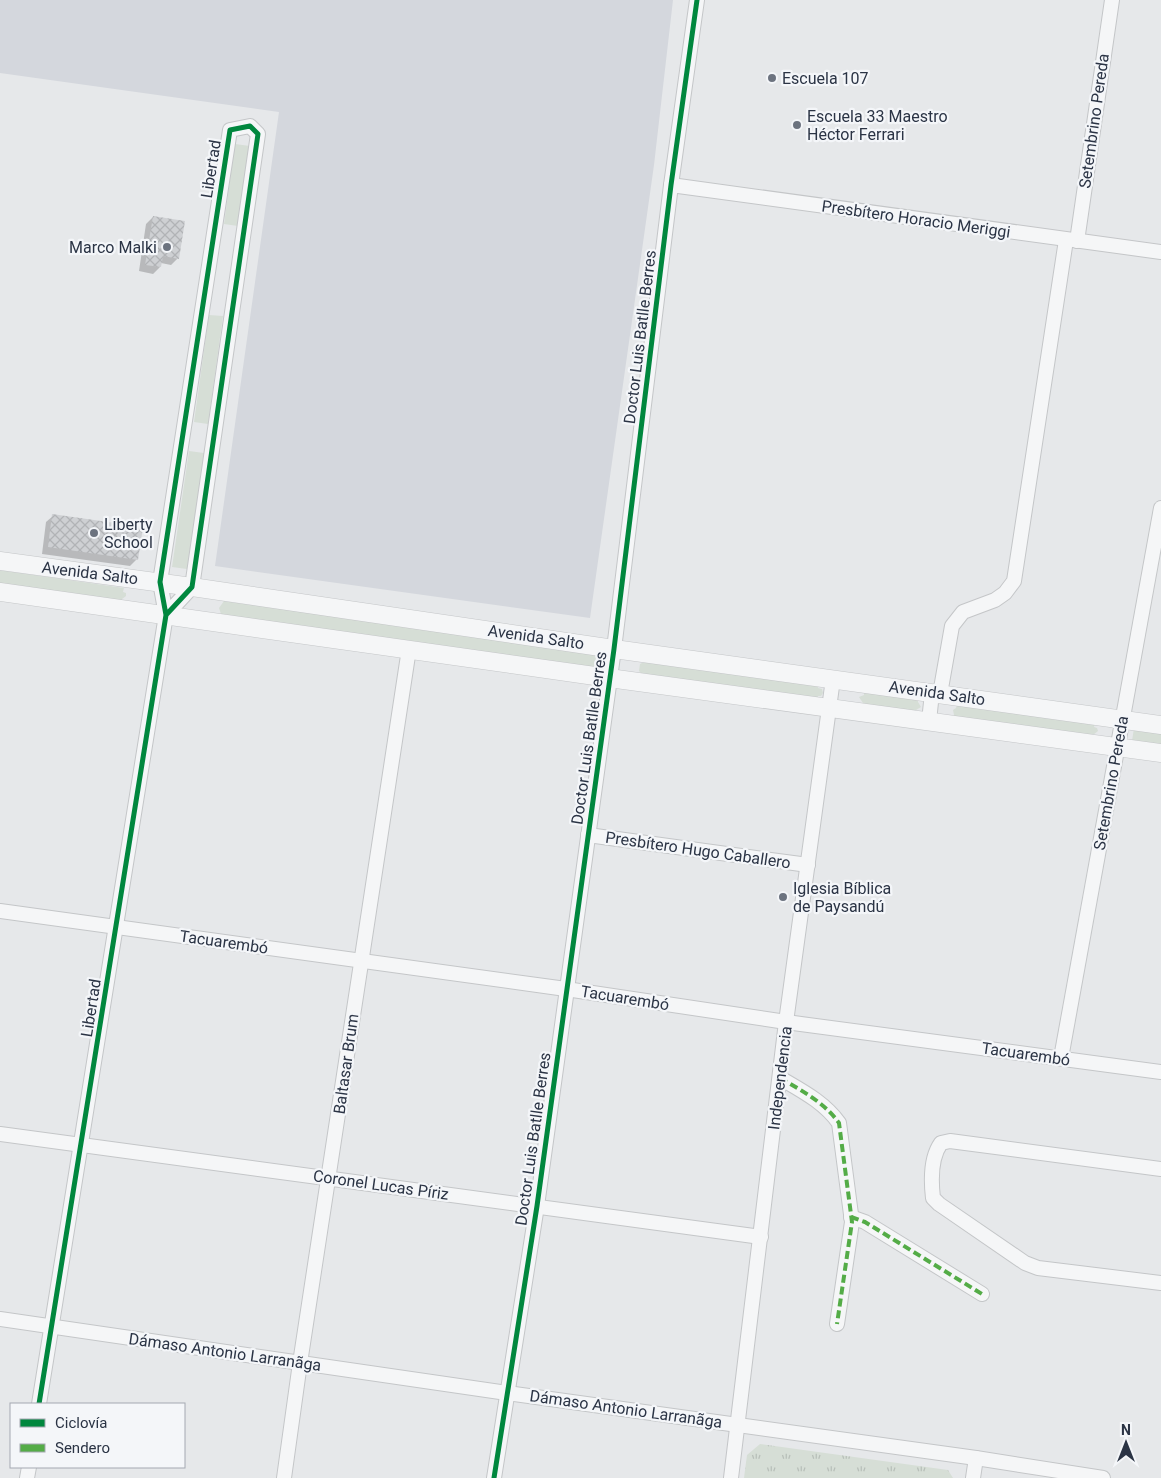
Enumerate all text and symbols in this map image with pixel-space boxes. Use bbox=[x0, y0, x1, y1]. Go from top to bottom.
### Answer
street label: Setembrino Pereda bbox=[1075, 52, 1113, 190]
place label: Escuela 107 bbox=[782, 69, 869, 88]
marker: Escuela 107 bbox=[766, 72, 778, 84]
place label: Escuela 33 Maestro Héctor Ferrari bbox=[807, 107, 948, 144]
marker: Escuela 33 Maestro Héctor Ferrari bbox=[791, 119, 803, 131]
street label: Libertad bbox=[197, 139, 225, 199]
street label: Presbítero Horacio Meriggi bbox=[820, 196, 1012, 242]
place label: Marco Malki bbox=[69, 238, 157, 257]
marker: Marco Malki bbox=[161, 241, 173, 253]
street label: Doctor Luis Batlle Berres bbox=[620, 249, 660, 425]
place label: Liberty School bbox=[104, 515, 153, 552]
marker: Liberty School bbox=[88, 527, 100, 539]
street label: Avenida Salto bbox=[41, 558, 139, 588]
street label: Avenida Salto bbox=[487, 621, 585, 653]
street label: Doctor Luis Batlle Berres bbox=[567, 650, 611, 826]
street label: Avenida Salto bbox=[888, 677, 986, 709]
street label: Setembrino Pereda bbox=[1090, 714, 1132, 852]
street label: Presbítero Hugo Caballero bbox=[604, 828, 792, 872]
place label: Iglesia Bíblica de Paysandú bbox=[793, 879, 891, 916]
marker: Iglesia Bíblica de Paysandú bbox=[777, 891, 789, 903]
street label: Tacuarembó bbox=[179, 926, 269, 958]
street label: Libertad bbox=[77, 978, 105, 1038]
street label: Tacuarembó bbox=[579, 982, 671, 1014]
street label: Baltasar Brum bbox=[330, 1013, 362, 1115]
street label: Independencia bbox=[764, 1025, 796, 1131]
street label: Tacuarembó bbox=[981, 1038, 1071, 1070]
street label: Doctor Luis Batlle Berres bbox=[511, 1051, 555, 1227]
street label: Coronel Lucas Píriz bbox=[312, 1166, 450, 1204]
street label: Dámaso Antonio Larranãga bbox=[127, 1329, 323, 1375]
street label: Dámaso Antonio Larranãga bbox=[528, 1386, 724, 1432]
legend bbox=[10, 1403, 185, 1468]
text: Ciclovía bbox=[55, 1414, 108, 1432]
north arrow bbox=[1101, 1418, 1151, 1468]
text: N bbox=[1121, 1422, 1131, 1438]
text: Sendero bbox=[55, 1439, 110, 1457]

